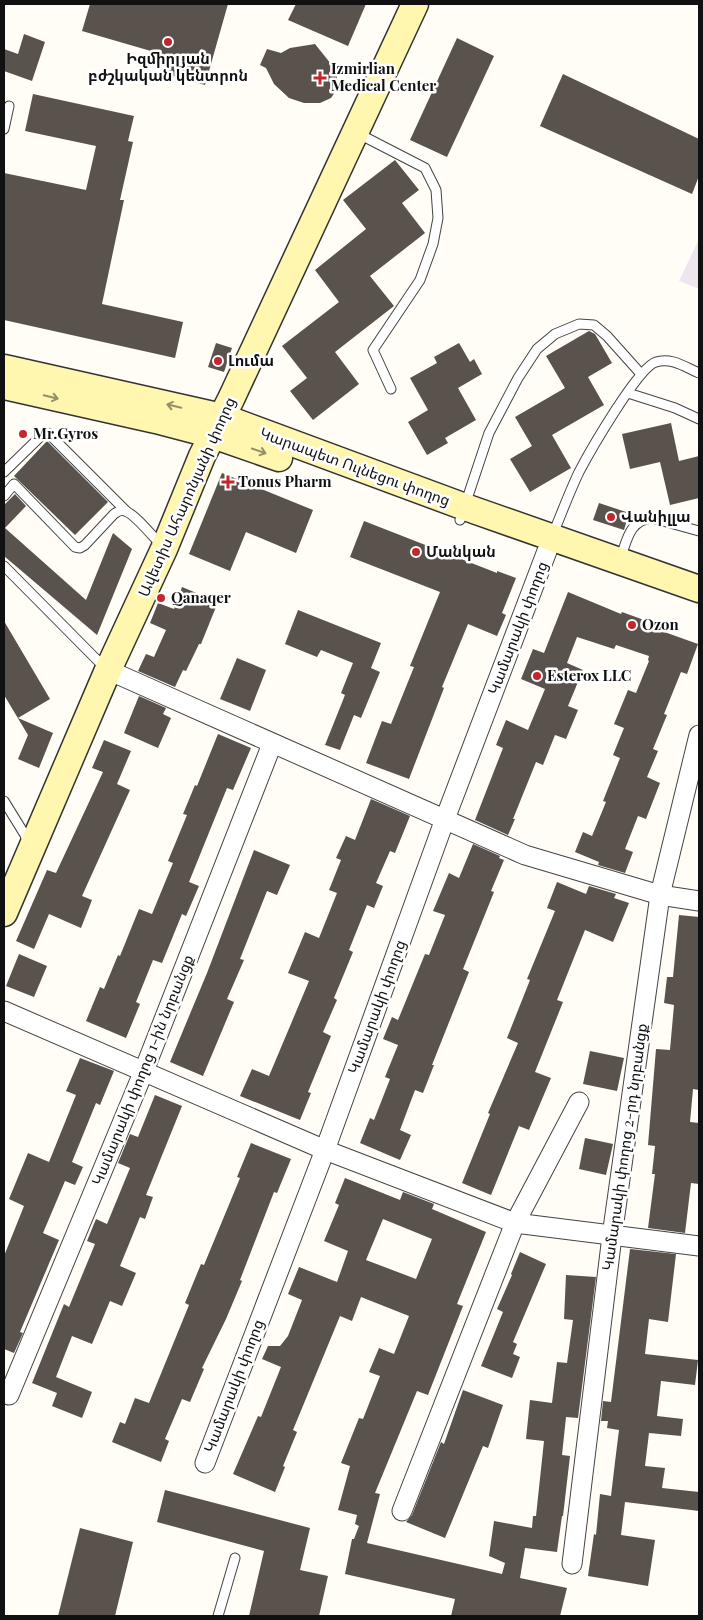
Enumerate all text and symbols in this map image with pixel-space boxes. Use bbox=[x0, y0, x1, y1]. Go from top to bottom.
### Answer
marker: Իզմիրլյան բժշկական կենտրոն bbox=[162, 36, 174, 48]
place label: Իզմիրլյան բժշկական կենտրոն bbox=[88, 48, 248, 85]
place label: Izmirlian Medical Center bbox=[331, 58, 436, 95]
marker: Izmirlian Medical Center bbox=[313, 71, 327, 85]
place label: Լումա bbox=[228, 350, 274, 370]
marker: Լումա bbox=[212, 355, 224, 367]
one-way arrow bbox=[43, 393, 59, 402]
street label: Ավետիս Ահարոնյանի փողոց bbox=[133, 394, 239, 600]
one-way arrow bbox=[167, 401, 183, 410]
street label: Կարապետ Ուլնեցու փողոց bbox=[257, 422, 453, 510]
place label: Mr.Gyros bbox=[33, 423, 98, 443]
marker: Mr.Gyros bbox=[17, 428, 29, 440]
one-way arrow bbox=[251, 447, 266, 456]
place label: Tonus Pharm bbox=[238, 471, 332, 491]
marker: Tonus Pharm bbox=[222, 476, 234, 488]
place label: Վանիլլա bbox=[621, 506, 691, 526]
marker: Վանիլլա bbox=[605, 511, 617, 523]
place label: Մանկան bbox=[426, 541, 496, 561]
marker: Մանկան bbox=[410, 546, 422, 558]
street label: Կամարակի փողոց bbox=[482, 558, 552, 697]
place label: Qanaqer bbox=[171, 587, 231, 607]
marker: Qanaqer bbox=[155, 592, 167, 604]
place label: Ozon bbox=[642, 614, 679, 634]
marker: Ozon bbox=[626, 619, 638, 631]
place label: Esterox LLC bbox=[547, 665, 631, 685]
marker: Esterox LLC bbox=[531, 670, 543, 682]
street label: Կամարակի փողոց bbox=[343, 937, 410, 1076]
street label: Կամարակի փողոց 1-ին նրբանցք bbox=[87, 951, 198, 1188]
street label: Կամարակի փողոց 2-րդ նրբանցք bbox=[597, 1022, 651, 1272]
street label: Կամարակի փողոց bbox=[198, 1316, 268, 1455]

